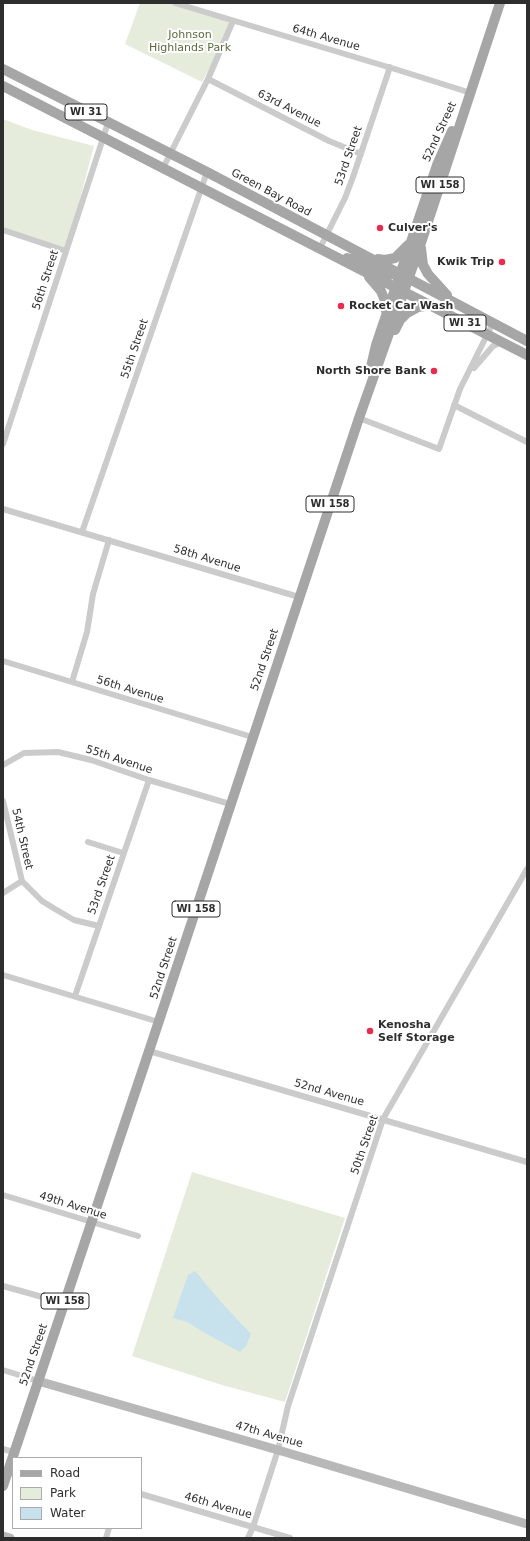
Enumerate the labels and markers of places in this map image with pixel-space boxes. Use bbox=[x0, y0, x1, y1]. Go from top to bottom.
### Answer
place label: Culver's bbox=[388, 221, 438, 235]
marker: Culver's bbox=[375, 223, 385, 233]
place label: Kwik Trip bbox=[437, 255, 494, 269]
marker: Kwik Trip bbox=[497, 257, 507, 267]
place label: Rocket Car Wash bbox=[349, 299, 453, 313]
marker: Rocket Car Wash bbox=[336, 301, 346, 311]
place label: North Shore Bank bbox=[316, 364, 426, 378]
marker: North Shore Bank bbox=[429, 366, 439, 376]
place label: Kenosha Self Storage bbox=[378, 1018, 455, 1044]
marker: Kenosha Self Storage bbox=[365, 1026, 375, 1036]

